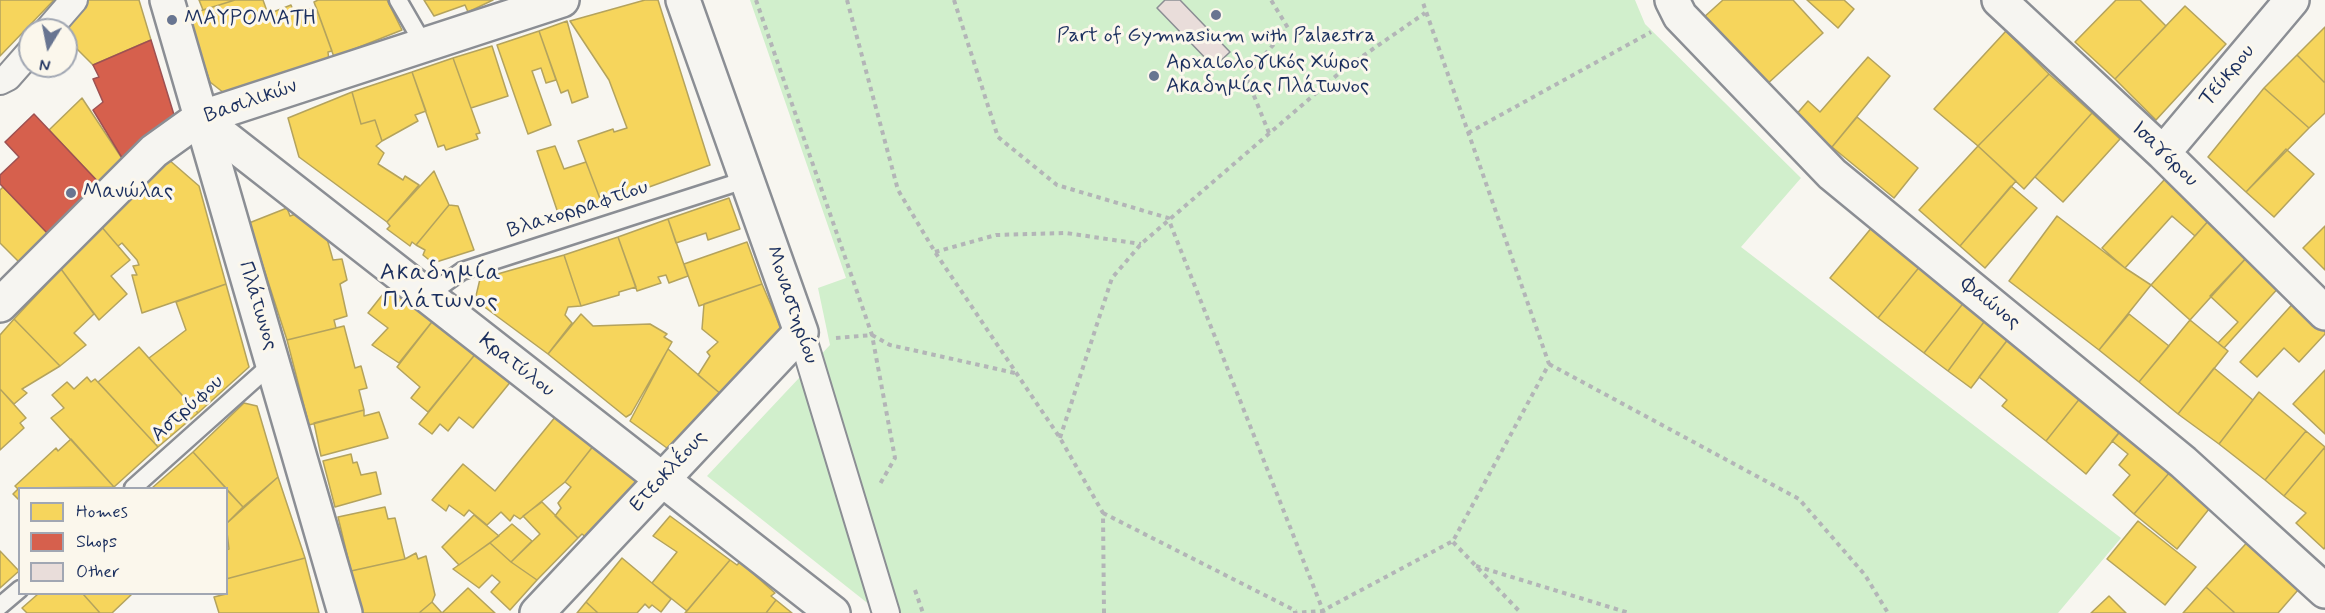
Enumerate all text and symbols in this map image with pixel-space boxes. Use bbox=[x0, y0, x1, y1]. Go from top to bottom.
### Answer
place label: ΜΑΥΡΟΜΑΤΗ bbox=[184, 7, 316, 33]
marker: Part of Gymnasium with Palaestra bbox=[1209, 8, 1223, 22]
marker: ΜΑΥΡΟΜΑΤΗ bbox=[165, 13, 179, 27]
north arrow bbox=[18, 18, 78, 78]
place label: Part of Gymnasium with Palaestra bbox=[1057, 24, 1375, 50]
street label: Τεύκρου bbox=[2195, 40, 2261, 112]
place label: Αρχαιολογικός Χώρος Ακαδημίας Πλάτωνος bbox=[1166, 51, 1369, 101]
text: N bbox=[38, 53, 52, 76]
marker: Αρχαιολογικός Χώρος Ακαδημίας Πλάτωνος bbox=[1147, 69, 1161, 83]
street label: Βασιλικών bbox=[201, 74, 301, 130]
street label: Ισαγόρου bbox=[2125, 117, 2203, 193]
street label: Βλαχορραφτίου bbox=[504, 175, 652, 245]
place label: Μανώλας bbox=[83, 180, 173, 206]
marker: Μανώλας bbox=[64, 186, 78, 200]
street label: Μοναστηρίου bbox=[759, 243, 823, 367]
street label: Πλάτωνος bbox=[232, 259, 282, 353]
district label: Ακαδημία Πλάτωνος bbox=[380, 260, 502, 316]
street label: Φαώνος bbox=[1955, 272, 2025, 336]
street label: Κρατύλου bbox=[473, 328, 559, 404]
street label: Αστρύφου bbox=[147, 370, 229, 448]
street label: Ετεοκλέους bbox=[625, 426, 713, 518]
legend bbox=[18, 487, 228, 595]
text: Homes bbox=[76, 500, 128, 524]
text: Shops bbox=[76, 530, 117, 554]
text: Other bbox=[76, 560, 120, 584]

